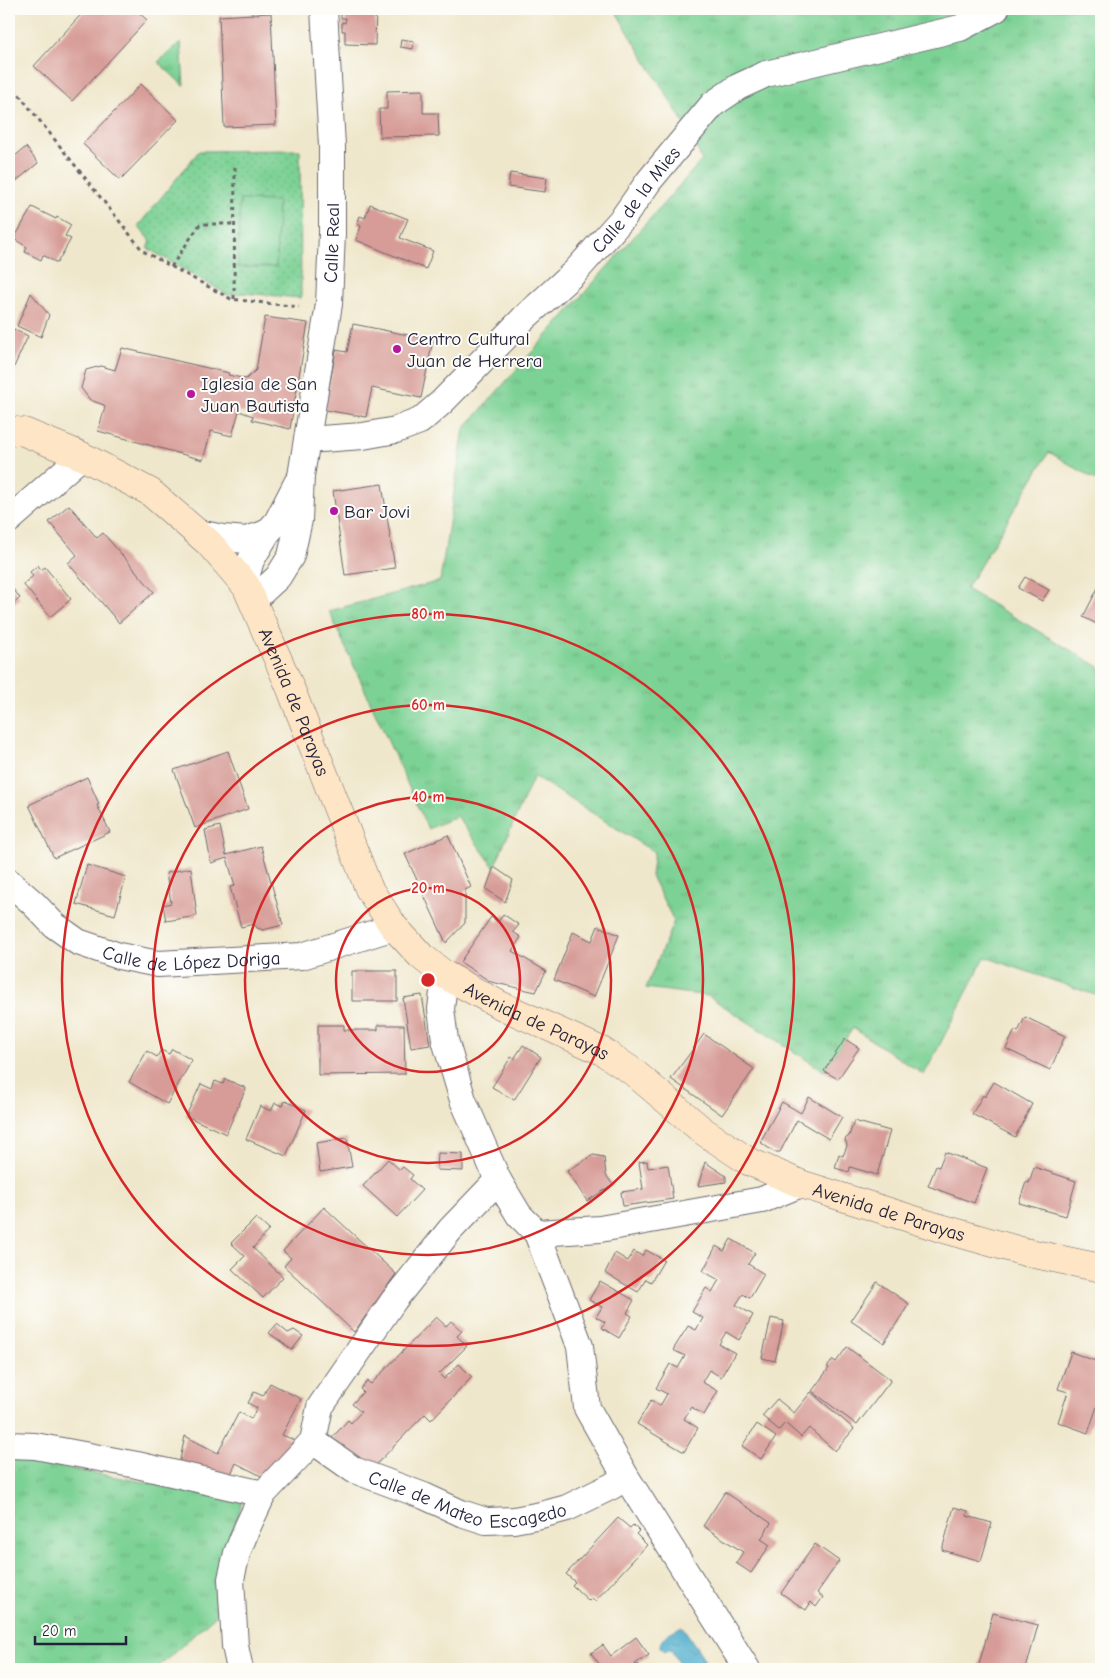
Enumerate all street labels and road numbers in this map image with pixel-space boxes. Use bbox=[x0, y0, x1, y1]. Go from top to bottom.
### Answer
street label: Calle de la Mies bbox=[587, 142, 685, 258]
street label: Calle Real bbox=[320, 203, 344, 284]
street label: Avenida de Parayas bbox=[254, 625, 334, 779]
street label: Calle de López Doriga bbox=[99, 941, 281, 976]
street label: Avenida de Parayas bbox=[460, 978, 613, 1065]
street label: Avenida de Parayas bbox=[810, 1178, 967, 1246]
street label: Calle de Mateo Escagedo bbox=[365, 1466, 569, 1533]

